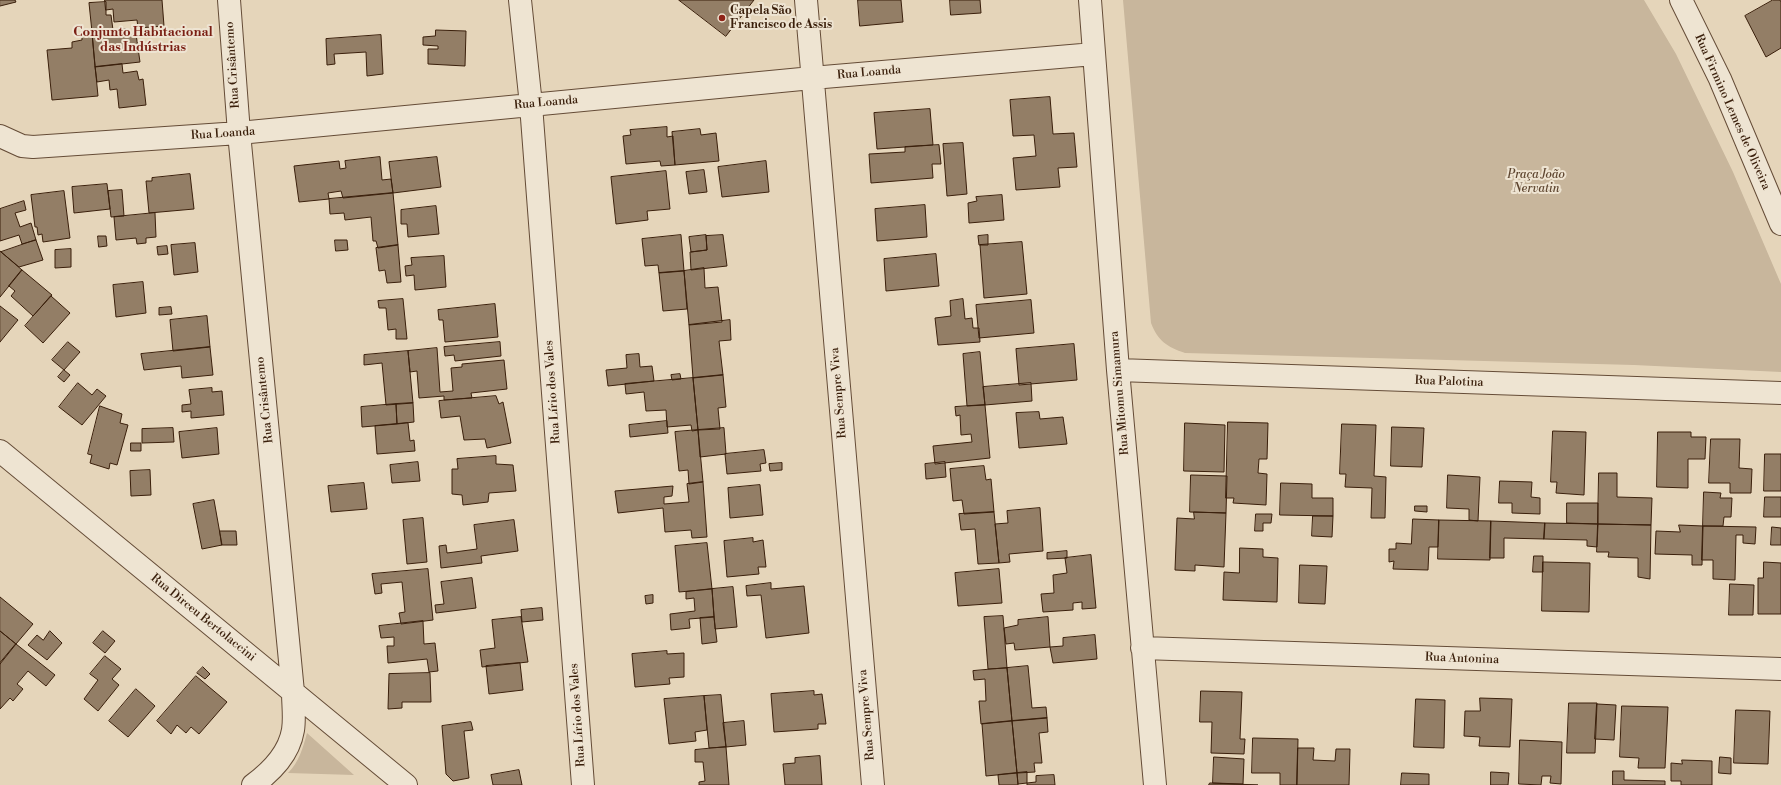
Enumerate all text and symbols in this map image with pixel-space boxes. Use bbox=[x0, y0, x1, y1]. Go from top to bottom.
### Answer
place label: Capela São Francisco de Assis bbox=[730, 4, 832, 32]
marker: Capela São Francisco de Assis bbox=[717, 13, 727, 23]
street label: Rua Crisântemo bbox=[223, 21, 243, 109]
district label: Conjunto Habitacional das Indústrias bbox=[73, 25, 213, 56]
street label: Rua Firmino Lemes de Oliveira bbox=[1691, 32, 1773, 192]
street label: Rua Loanda bbox=[836, 63, 902, 83]
street label: Rua Loanda bbox=[513, 93, 579, 113]
street label: Rua Loanda bbox=[190, 125, 256, 143]
park label: Praça João Nervatin bbox=[1507, 168, 1565, 196]
street label: Rua Mitomu Simamura bbox=[1107, 330, 1133, 456]
street label: Rua Lírio dos Vales bbox=[542, 340, 564, 444]
street label: Rua Sempre Viva bbox=[828, 347, 850, 439]
street label: Rua Crisântemo bbox=[253, 356, 277, 444]
street label: Rua Palotina bbox=[1414, 374, 1484, 390]
street label: Rua Dirceu Bertolaccini bbox=[148, 571, 258, 665]
street label: Rua Antonina bbox=[1425, 651, 1499, 667]
street label: Rua Lírio dos Vales bbox=[567, 663, 589, 767]
street label: Rua Sempre Viva bbox=[856, 669, 878, 761]

